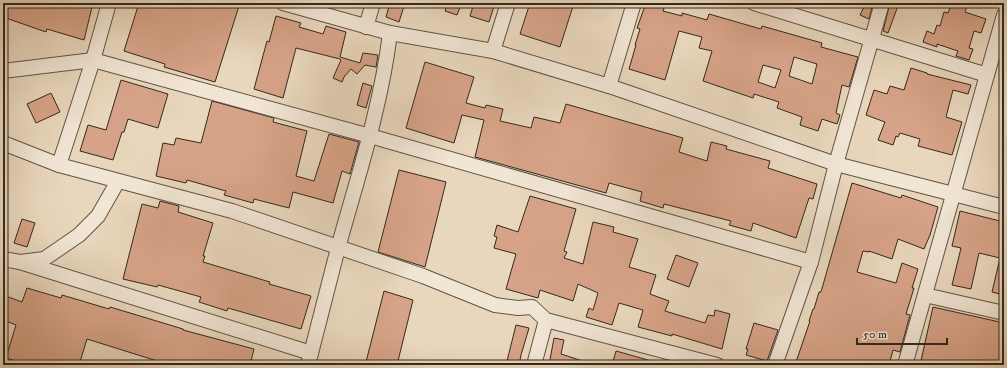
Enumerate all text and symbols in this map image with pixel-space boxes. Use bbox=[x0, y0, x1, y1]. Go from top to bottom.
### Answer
scale bar bbox=[857, 320, 947, 346]
text: 50 m bbox=[863, 327, 887, 342]

